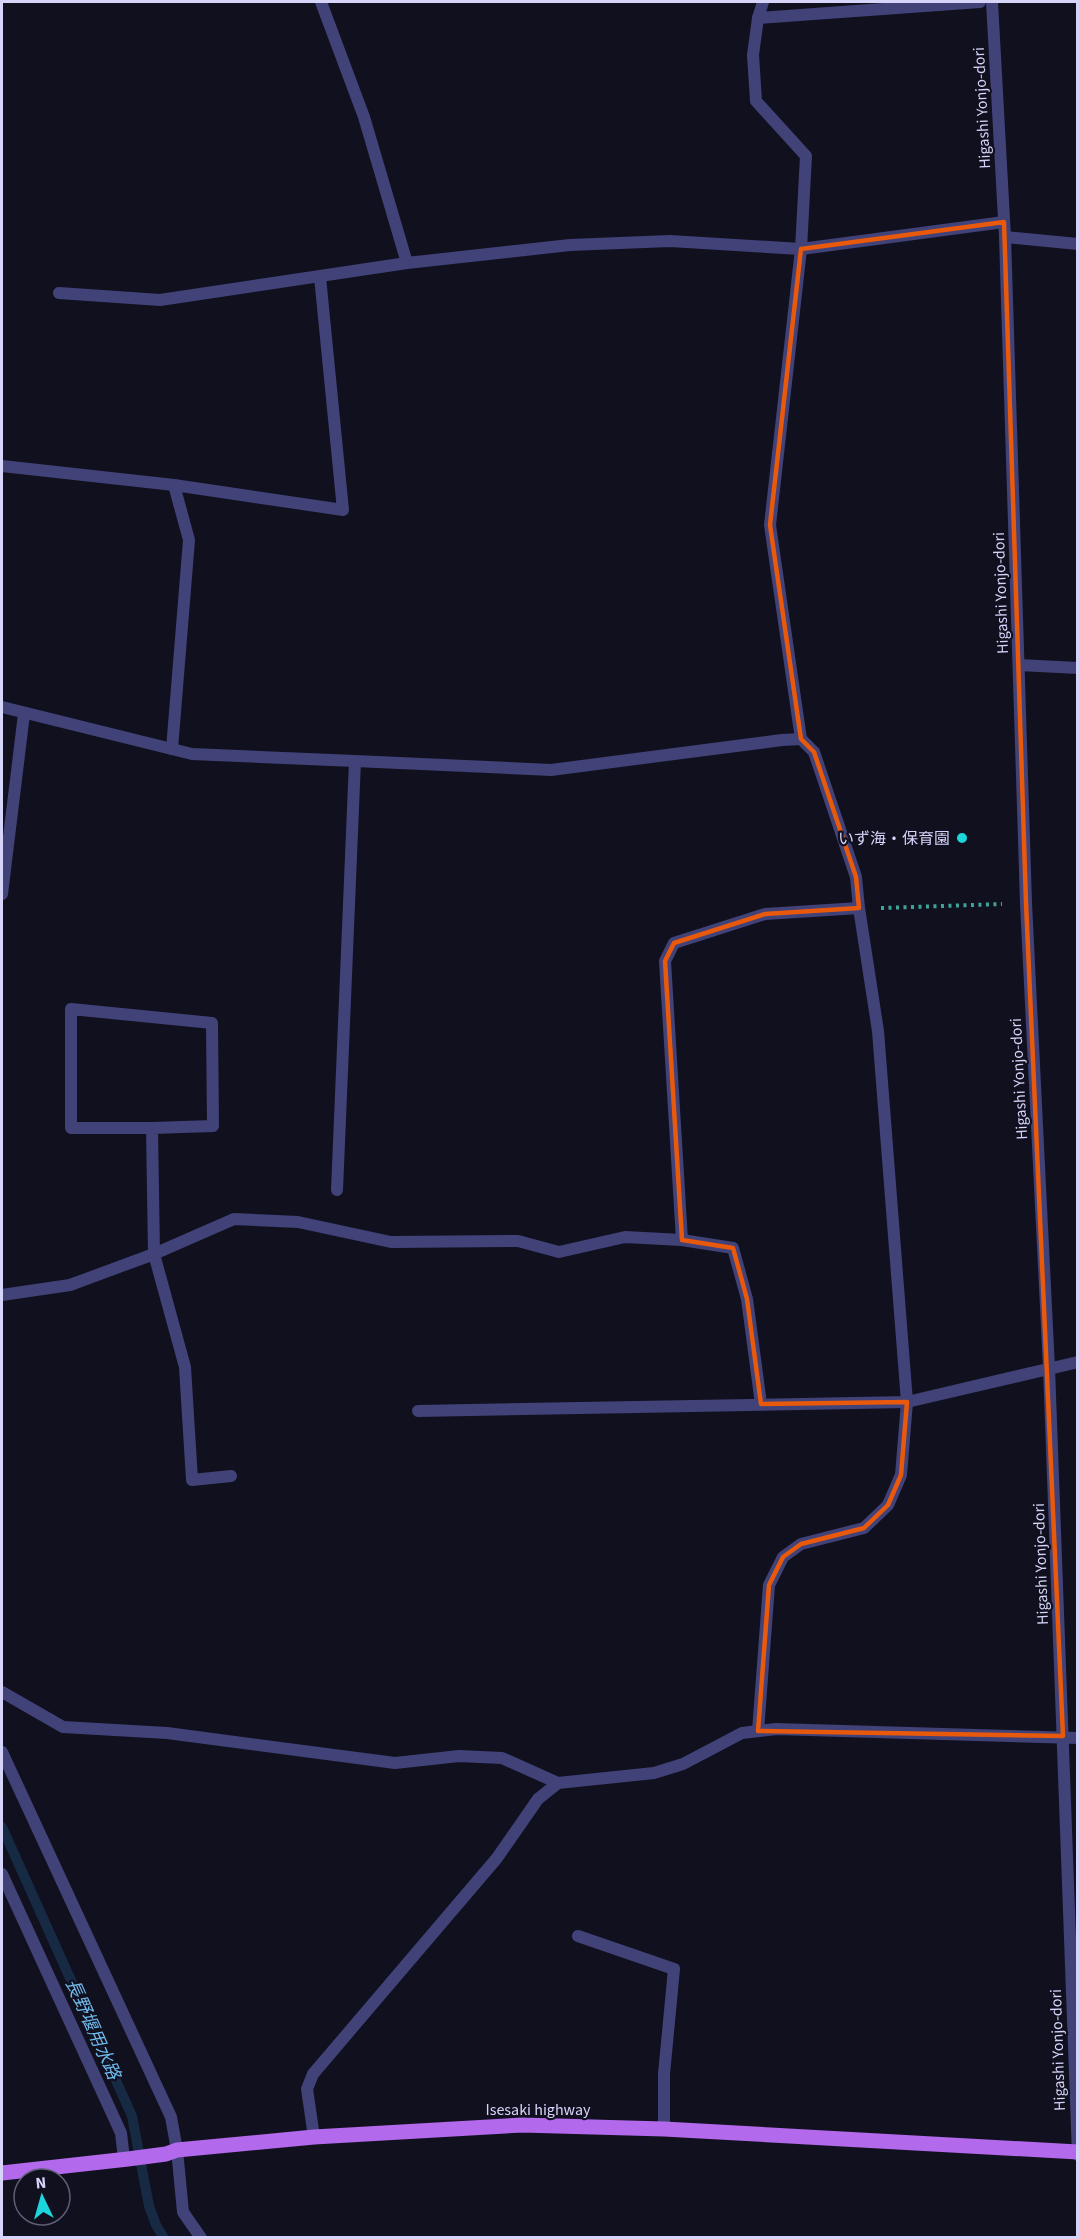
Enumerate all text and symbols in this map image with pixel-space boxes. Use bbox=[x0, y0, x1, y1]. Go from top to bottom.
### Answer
street label: Higashi Yonjo-dori bbox=[968, 47, 996, 169]
street label: Higashi Yonjo-dori bbox=[988, 532, 1014, 654]
place label: いず海・保育園 bbox=[838, 828, 950, 850]
marker: いず海・保育園 bbox=[955, 831, 969, 845]
street label: Higashi Yonjo-dori bbox=[1005, 1018, 1033, 1140]
street label: Higashi Yonjo-dori bbox=[1028, 1503, 1054, 1625]
water label: 長野堰用水路 bbox=[59, 1975, 127, 2085]
street label: Higashi Yonjo-dori bbox=[1045, 1989, 1071, 2111]
street label: Isesaki highway bbox=[486, 2099, 591, 2121]
north arrow bbox=[12, 2167, 72, 2227]
text: N bbox=[35, 2172, 47, 2194]

